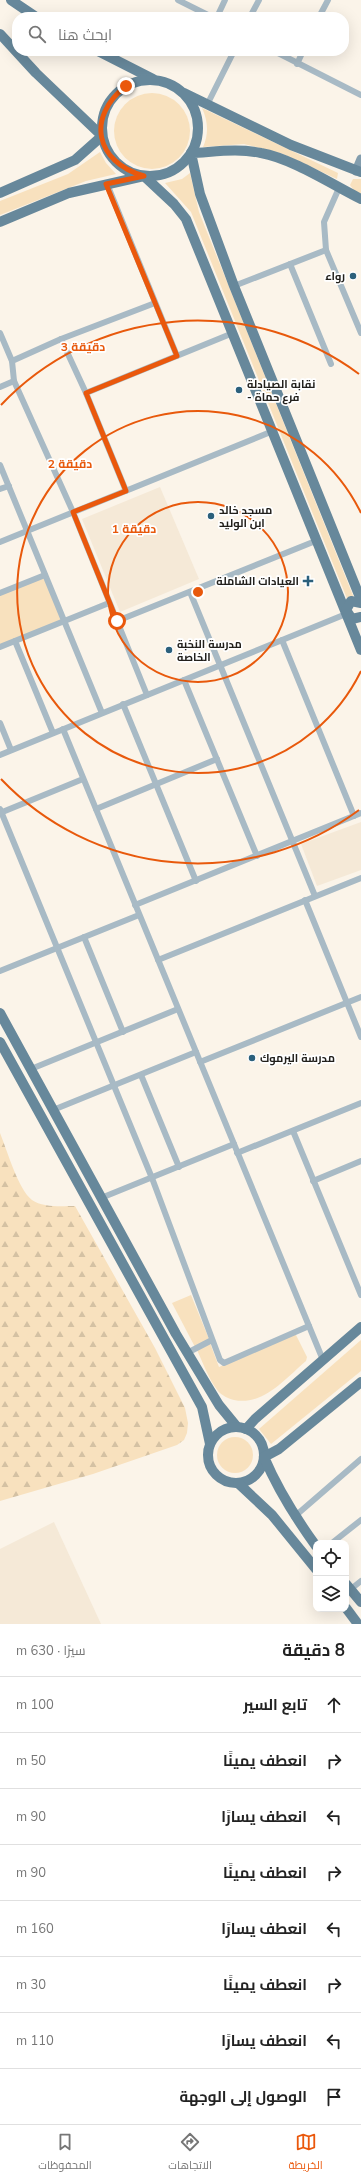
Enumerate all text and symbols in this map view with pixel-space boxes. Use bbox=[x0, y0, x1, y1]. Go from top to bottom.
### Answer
search box bbox=[12, 12, 349, 56]
icon: search bbox=[26, 23, 48, 45]
text: ابحث هنا bbox=[58, 25, 112, 45]
route end bbox=[117, 77, 135, 95]
place label: رواء bbox=[325, 269, 345, 284]
marker: رواء bbox=[348, 271, 358, 281]
text: 3 دقيقة bbox=[61, 339, 105, 355]
place label: نقابة الصيادلة - فرع حماة bbox=[247, 377, 315, 405]
marker: نقابة الصيادلة - فرع حماة bbox=[234, 385, 244, 395]
text: 2 دقيقة bbox=[48, 456, 92, 472]
place label: مسجد خالد ابن الوليد bbox=[219, 503, 272, 531]
marker: مسجد خالد ابن الوليد bbox=[206, 511, 216, 521]
text: 1 دقيقة bbox=[112, 521, 156, 537]
place label: العيادات الشاملة bbox=[216, 574, 299, 589]
marker: العيادات الشاملة bbox=[302, 575, 314, 587]
centre of rings bbox=[191, 585, 205, 599]
route start bbox=[108, 612, 126, 630]
place label: مدرسة النخبة الخاصة bbox=[177, 637, 242, 665]
marker: مدرسة النخبة الخاصة bbox=[164, 645, 174, 655]
place label: مدرسة اليرموك bbox=[260, 1051, 335, 1066]
marker: مدرسة اليرموك bbox=[247, 1053, 257, 1063]
map controls bbox=[313, 1540, 349, 1612]
button: locate bbox=[313, 1540, 349, 1576]
button: layers bbox=[313, 1576, 349, 1612]
text: 8 دقيقة bbox=[282, 1639, 345, 1662]
text: سيرًا · 630 m bbox=[16, 1642, 86, 1660]
icon: ahead bbox=[323, 1694, 345, 1716]
text: تابع السير bbox=[243, 1695, 307, 1715]
text: 100 m bbox=[16, 1696, 54, 1714]
icon: right bbox=[323, 1750, 345, 1772]
text: انعطف يمينًا bbox=[223, 1751, 307, 1771]
text: 50 m bbox=[16, 1752, 46, 1770]
icon: left bbox=[323, 1806, 345, 1828]
text: انعطف يسارًا bbox=[221, 1807, 307, 1827]
text: 90 m bbox=[16, 1808, 46, 1826]
icon: right bbox=[323, 1862, 345, 1884]
text: انعطف يمينًا bbox=[223, 1863, 307, 1883]
text: 90 m bbox=[16, 1864, 46, 1882]
icon: left bbox=[323, 1918, 345, 1940]
text: انعطف يسارًا bbox=[221, 1919, 307, 1939]
text: 160 m bbox=[16, 1920, 54, 1938]
icon: right bbox=[323, 1974, 345, 1996]
text: انعطف يمينًا bbox=[223, 1975, 307, 1995]
text: 30 m bbox=[16, 1976, 46, 1994]
icon: left bbox=[323, 2030, 345, 2052]
text: انعطف يسارًا bbox=[221, 2031, 307, 2051]
text: 110 m bbox=[16, 2032, 54, 2050]
icon: arrive bbox=[323, 2086, 345, 2108]
text: الوصول إلى الوجهة bbox=[179, 2087, 307, 2107]
tab: المحفوظات bbox=[38, 2131, 92, 2175]
tab: الاتجاهات bbox=[168, 2131, 212, 2175]
tab: الخريطة bbox=[288, 2131, 323, 2175]

